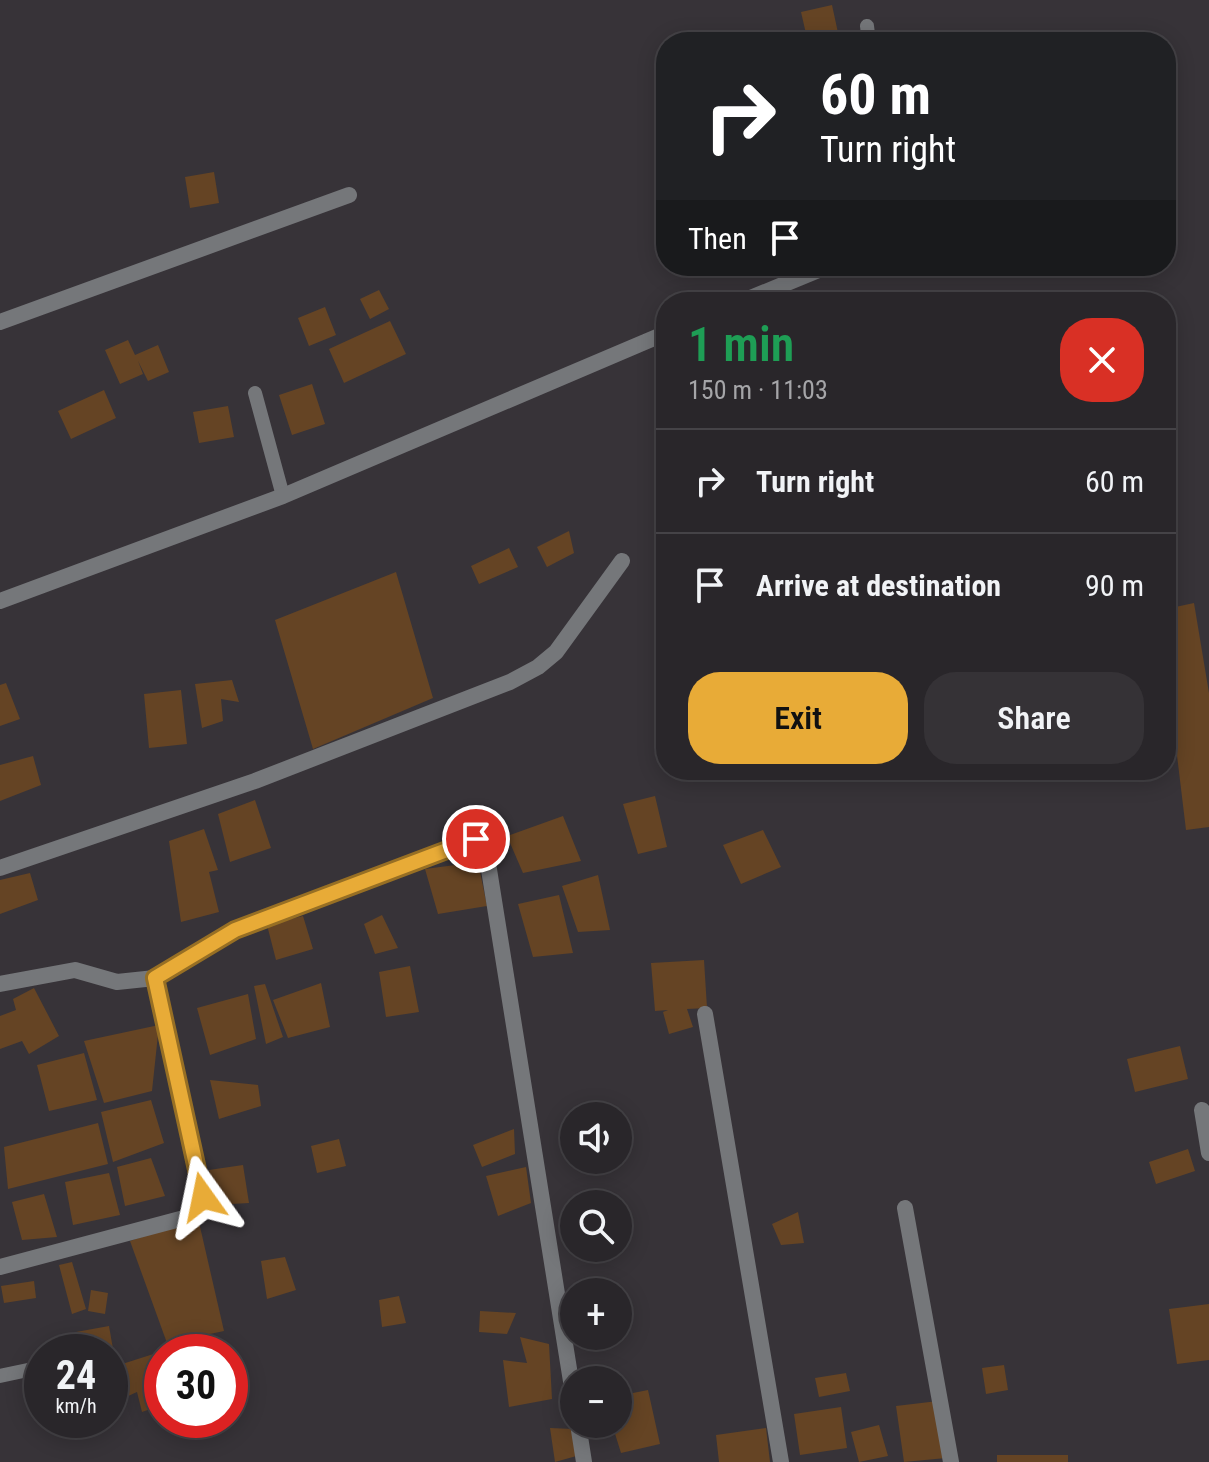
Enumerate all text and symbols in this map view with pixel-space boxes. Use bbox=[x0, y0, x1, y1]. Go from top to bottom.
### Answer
text: 60 m bbox=[820, 62, 931, 128]
icon: right bbox=[688, 64, 792, 168]
text: Turn right bbox=[820, 129, 956, 171]
icon: arrive bbox=[763, 216, 807, 260]
text: Then bbox=[688, 221, 747, 256]
text: 1 min bbox=[688, 316, 794, 373]
button: close bbox=[1060, 318, 1144, 402]
text: 150 m · 11:03 bbox=[688, 375, 828, 405]
icon: right bbox=[688, 459, 732, 503]
text: Turn right bbox=[756, 464, 874, 499]
text: 60 m bbox=[1085, 464, 1144, 499]
icon: arrive bbox=[688, 563, 732, 607]
text: Arrive at destination bbox=[756, 568, 1001, 603]
text: 90 m bbox=[1085, 568, 1144, 603]
button: Exit bbox=[688, 672, 908, 764]
button: Share bbox=[924, 672, 1144, 764]
pin bbox=[442, 805, 510, 873]
icon: arrive bbox=[454, 817, 498, 861]
map controls bbox=[560, 1102, 632, 1438]
button: sound bbox=[560, 1102, 632, 1174]
position arrow bbox=[161, 1155, 245, 1239]
button: search bbox=[560, 1190, 632, 1262]
button: + bbox=[560, 1278, 632, 1350]
speed limit sign: 30 bbox=[144, 1334, 248, 1438]
text: 24 bbox=[56, 1352, 96, 1399]
button: − bbox=[560, 1366, 632, 1438]
text: km/h bbox=[55, 1394, 97, 1418]

